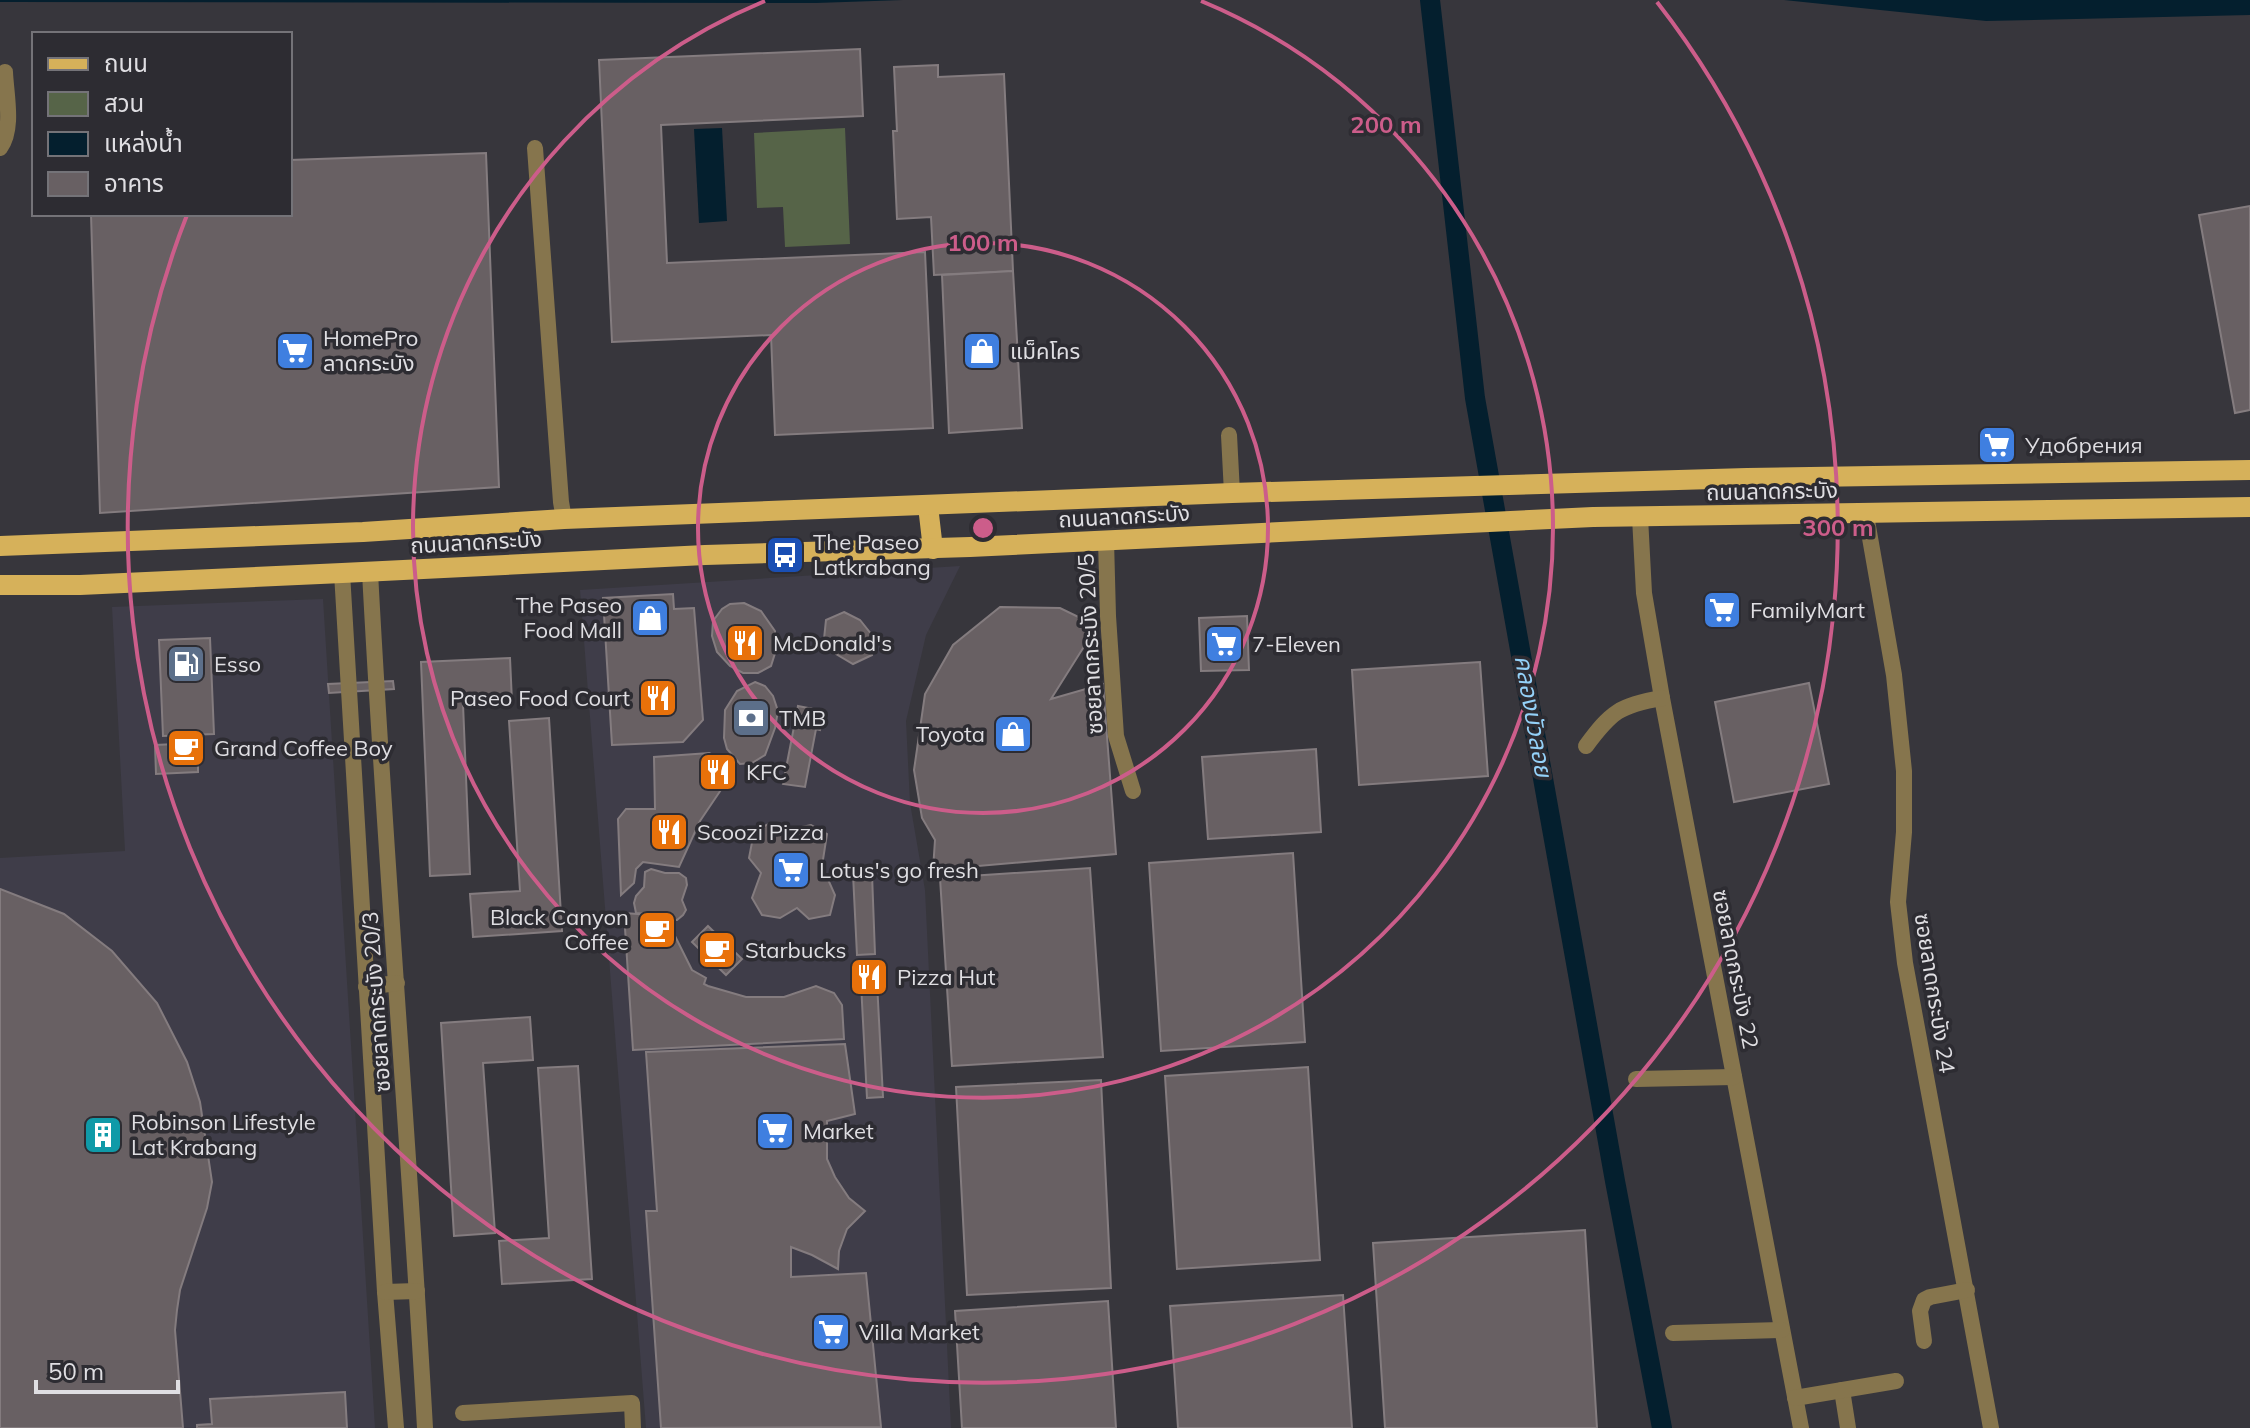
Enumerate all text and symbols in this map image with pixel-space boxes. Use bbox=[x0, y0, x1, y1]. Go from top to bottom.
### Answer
legend bbox=[32, 32, 292, 216]
text: ถนน bbox=[104, 48, 148, 78]
text: สวน bbox=[104, 88, 144, 118]
text: 200 m bbox=[1350, 109, 1422, 139]
text: แหล่งน้ำ bbox=[104, 127, 183, 158]
text: อาคาร bbox=[104, 168, 164, 198]
text: 100 m bbox=[947, 227, 1019, 257]
place label: HomePro ลาดกระบัง bbox=[323, 324, 418, 377]
supermarket icon: HomePro ลาดกระบัง bbox=[274, 330, 316, 372]
shop icon: แม็คโคร bbox=[961, 330, 1003, 372]
place label: แม็คโคร bbox=[1010, 337, 1080, 365]
supermarket icon: Удобрения bbox=[1976, 424, 2018, 466]
place label: Удобрения bbox=[2024, 431, 2142, 459]
street label: ถนนลาดกระบัง bbox=[1706, 476, 1838, 506]
street label: ถนนลาดกระบัง bbox=[1057, 499, 1191, 533]
text: 300 m bbox=[1802, 512, 1874, 542]
centre of rings bbox=[969, 514, 997, 542]
street label: ถนนลาดกระบัง bbox=[409, 525, 543, 559]
place label: The Paseo Latkrabang bbox=[813, 528, 931, 581]
bus stop icon: The Paseo Latkrabang bbox=[764, 534, 806, 576]
street label: ซอยลาดกระบัง 20/5 bbox=[1071, 553, 1109, 735]
supermarket icon: FamilyMart bbox=[1701, 589, 1743, 631]
place label: The Paseo Food Mall bbox=[516, 591, 622, 644]
place label: FamilyMart bbox=[1750, 596, 1865, 624]
shop icon: The Paseo Food Mall bbox=[629, 597, 671, 639]
restaurant icon: McDonald's bbox=[724, 622, 766, 664]
supermarket icon: 7-Eleven bbox=[1203, 623, 1245, 665]
place label: McDonald's bbox=[773, 629, 892, 657]
place label: 7-Eleven bbox=[1252, 630, 1341, 658]
fuel station icon: Esso bbox=[165, 643, 207, 685]
place label: Esso bbox=[214, 650, 261, 678]
water label: คลองบัวลอย bbox=[1509, 653, 1560, 781]
restaurant icon: Paseo Food Court bbox=[637, 677, 679, 719]
place label: Paseo Food Court bbox=[450, 684, 630, 712]
bank icon: TMB bbox=[730, 697, 772, 739]
place label: TMB bbox=[779, 704, 826, 732]
shop icon: Toyota bbox=[992, 713, 1034, 755]
place label: Toyota bbox=[916, 720, 985, 748]
cafe icon: Grand Coffee Boy bbox=[165, 727, 207, 769]
place label: Grand Coffee Boy bbox=[214, 734, 393, 762]
restaurant icon: KFC bbox=[697, 751, 739, 793]
place label: KFC bbox=[746, 758, 787, 786]
restaurant icon: Scoozi Pizza bbox=[648, 811, 690, 853]
place label: Scoozi Pizza bbox=[697, 818, 824, 846]
supermarket icon: Lotus's go fresh bbox=[770, 849, 812, 891]
place label: Lotus's go fresh bbox=[819, 856, 979, 884]
street label: ซอยลาดกระบัง 22 bbox=[1707, 887, 1765, 1051]
place label: Black Canyon Coffee bbox=[490, 903, 629, 956]
cafe icon: Black Canyon Coffee bbox=[636, 909, 678, 951]
street label: ซอยลาดกระบัง 20/3 bbox=[356, 911, 396, 1093]
street label: ซอยลาดกระบัง 24 bbox=[1909, 911, 1961, 1075]
cafe icon: Starbucks bbox=[696, 929, 738, 971]
place label: Starbucks bbox=[745, 936, 846, 964]
restaurant icon: Pizza Hut bbox=[848, 956, 890, 998]
place label: Pizza Hut bbox=[897, 963, 996, 991]
place label: Robinson Lifestyle Lat Krabang bbox=[131, 1108, 316, 1161]
supermarket icon: Market bbox=[754, 1110, 796, 1152]
building icon: Robinson Lifestyle Lat Krabang bbox=[82, 1114, 124, 1156]
place label: Market bbox=[803, 1117, 874, 1145]
supermarket icon: Villa Market bbox=[810, 1311, 852, 1353]
place label: Villa Market bbox=[859, 1318, 980, 1346]
scale bar bbox=[36, 1344, 178, 1394]
text: 50 m bbox=[48, 1356, 104, 1386]

